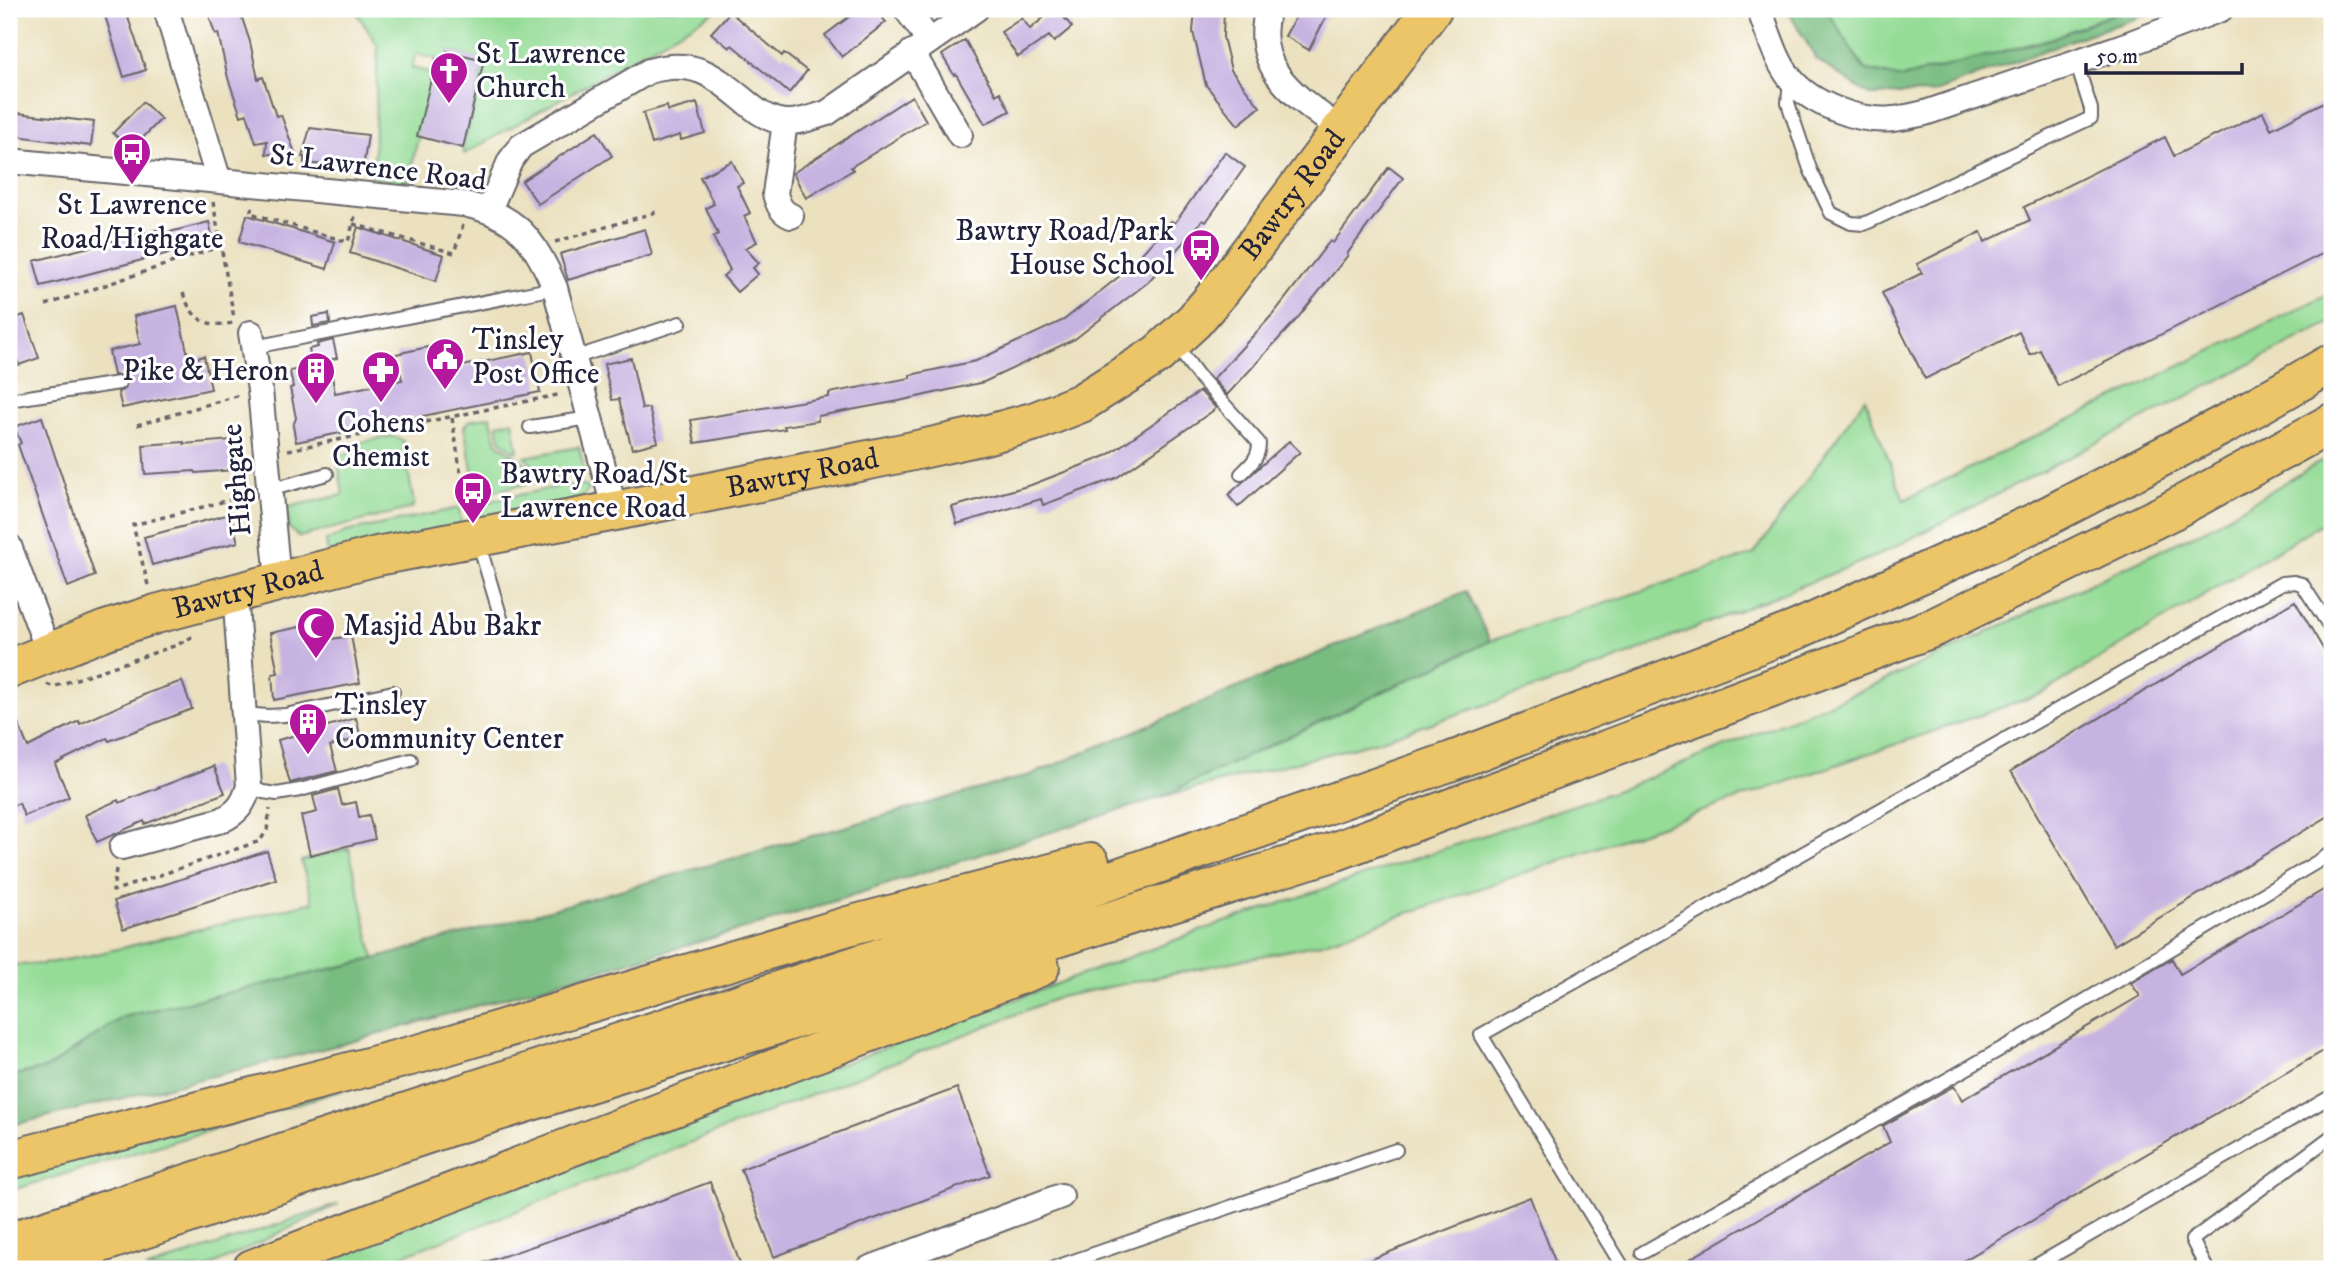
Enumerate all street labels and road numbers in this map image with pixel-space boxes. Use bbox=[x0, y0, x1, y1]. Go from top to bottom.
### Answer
street label: Bawtry Road bbox=[1231, 122, 1354, 268]
street label: St Lawrence Road bbox=[267, 136, 489, 200]
street label: Highgate bbox=[214, 422, 260, 538]
street label: Bawtry Road bbox=[723, 440, 882, 507]
street label: Bawtry Road bbox=[168, 552, 327, 627]

